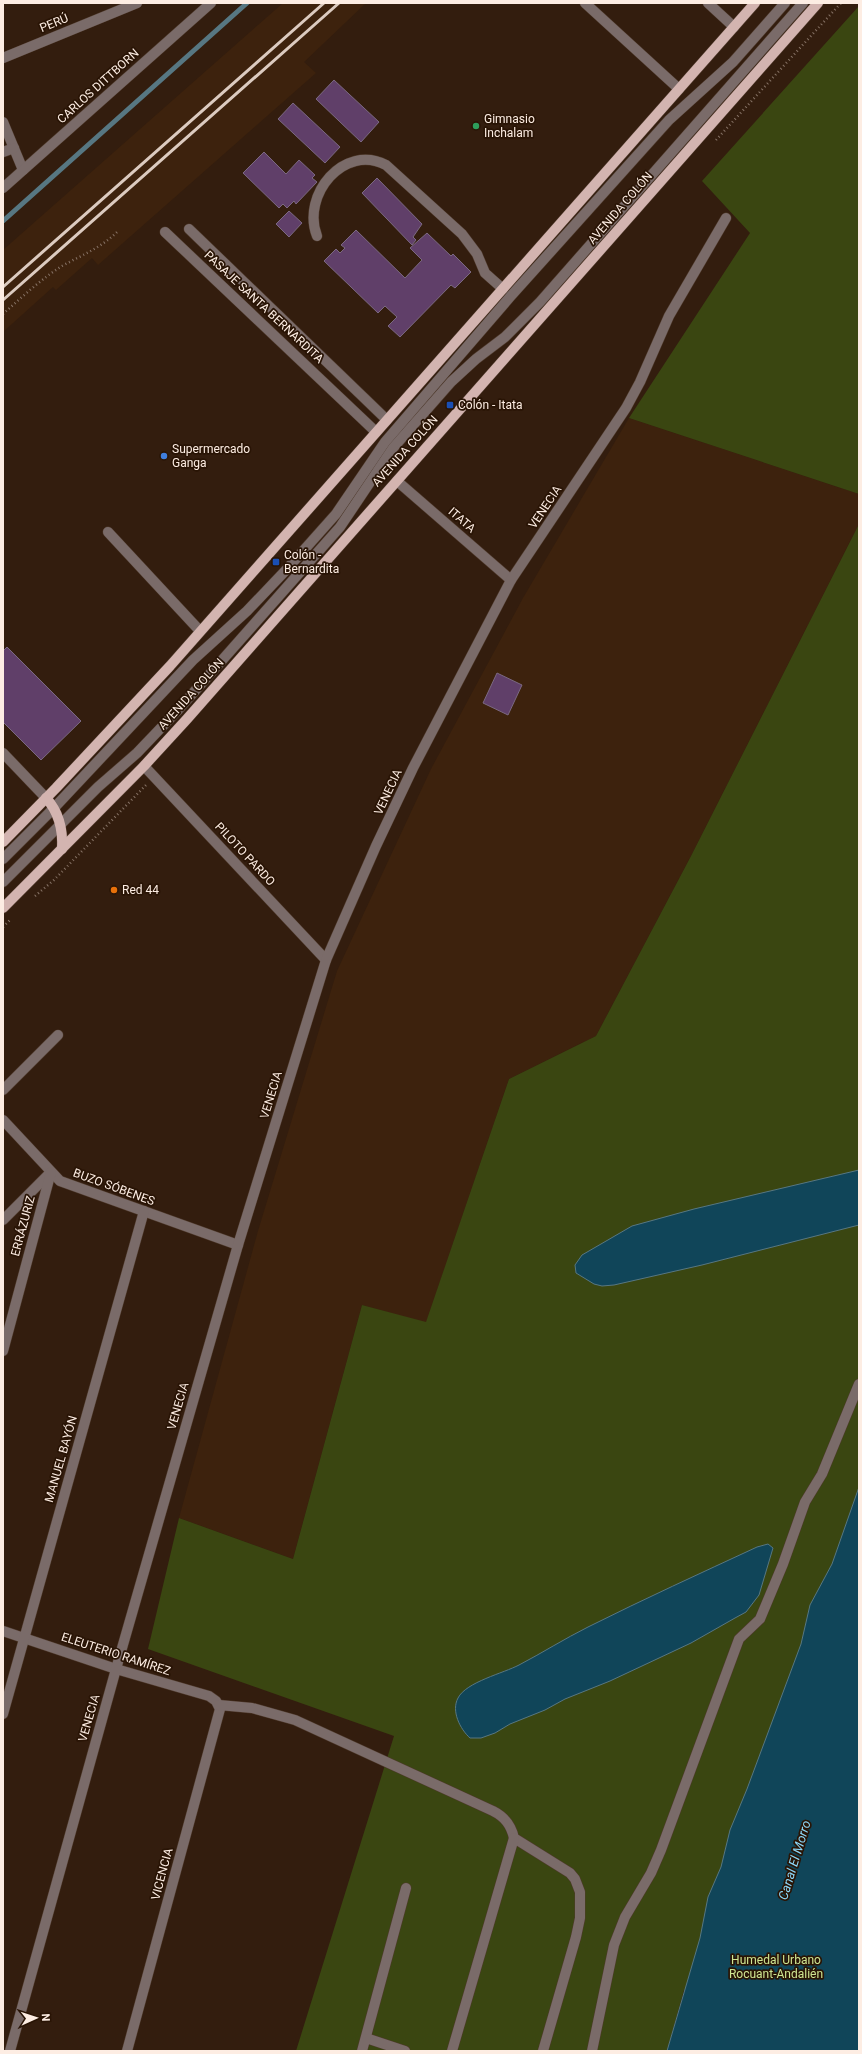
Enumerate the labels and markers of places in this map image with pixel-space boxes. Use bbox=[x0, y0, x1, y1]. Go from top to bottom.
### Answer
place label: Gimnasio Inchalam bbox=[484, 112, 535, 140]
marker: Gimnasio Inchalam bbox=[471, 121, 481, 131]
place label: Colón - Itata bbox=[458, 398, 522, 412]
marker: Colón - Itata bbox=[445, 400, 455, 410]
place label: Supermercado Ganga bbox=[172, 442, 250, 470]
marker: Supermercado Ganga bbox=[159, 451, 169, 461]
place label: Colón - Bernardita bbox=[284, 548, 339, 576]
marker: Colón - Bernardita bbox=[271, 557, 281, 567]
place label: Red 44 bbox=[122, 883, 159, 897]
marker: Red 44 bbox=[109, 885, 119, 895]

